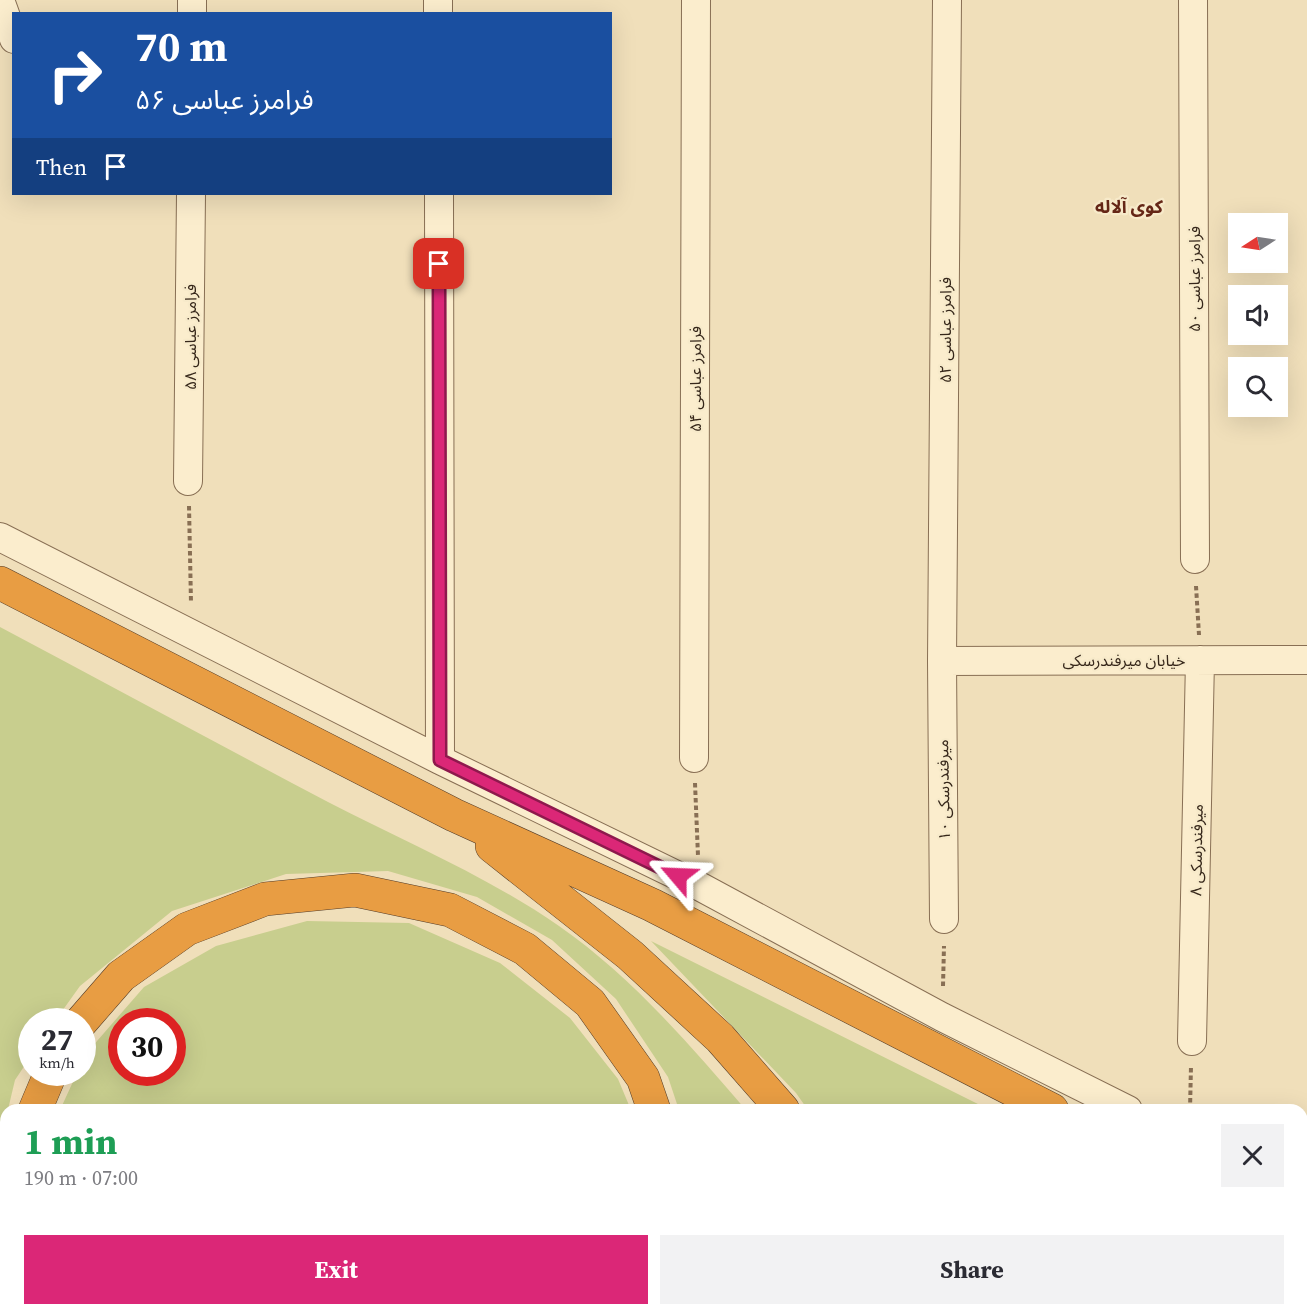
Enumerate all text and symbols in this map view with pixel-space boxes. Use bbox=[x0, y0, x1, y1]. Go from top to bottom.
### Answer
text: 70 m bbox=[135, 17, 228, 75]
icon: right bbox=[36, 36, 114, 114]
text: فرامرز عباسی ۵۶ bbox=[135, 81, 314, 118]
icon: arrive bbox=[99, 150, 132, 183]
text: Then bbox=[36, 152, 87, 182]
district label: کوی آلاله bbox=[1095, 194, 1164, 219]
north arrow bbox=[1228, 213, 1288, 273]
map controls bbox=[1228, 213, 1288, 417]
street label: فرامرز عباسی ۵۰ bbox=[1183, 226, 1205, 332]
pin bbox=[413, 238, 464, 289]
icon: arrive bbox=[422, 247, 455, 280]
street label: فرامرز عباسی ۵۲ bbox=[934, 277, 956, 383]
street label: فرامرز عباسی ۵۸ bbox=[179, 284, 201, 390]
button: sound bbox=[1228, 285, 1288, 345]
street label: فرامرز عباسی ۵۴ bbox=[684, 326, 706, 432]
button: search bbox=[1228, 357, 1288, 417]
street label: خیابان میرفندرسکی bbox=[1063, 649, 1185, 671]
street label: میرفندرسکی ۱۰ bbox=[931, 739, 955, 841]
street label: میرفندرسکی ۸ bbox=[1184, 804, 1208, 896]
position arrow bbox=[646, 844, 710, 908]
speed limit sign: 30 bbox=[108, 1008, 186, 1086]
text: 27 bbox=[41, 1019, 73, 1060]
text: km/h bbox=[39, 1052, 75, 1073]
text: 1 min bbox=[24, 1117, 117, 1166]
button: close bbox=[1221, 1124, 1284, 1187]
text: 190 m · 07:00 bbox=[24, 1164, 138, 1192]
button: Exit bbox=[24, 1235, 648, 1304]
button: Share bbox=[660, 1235, 1284, 1304]

